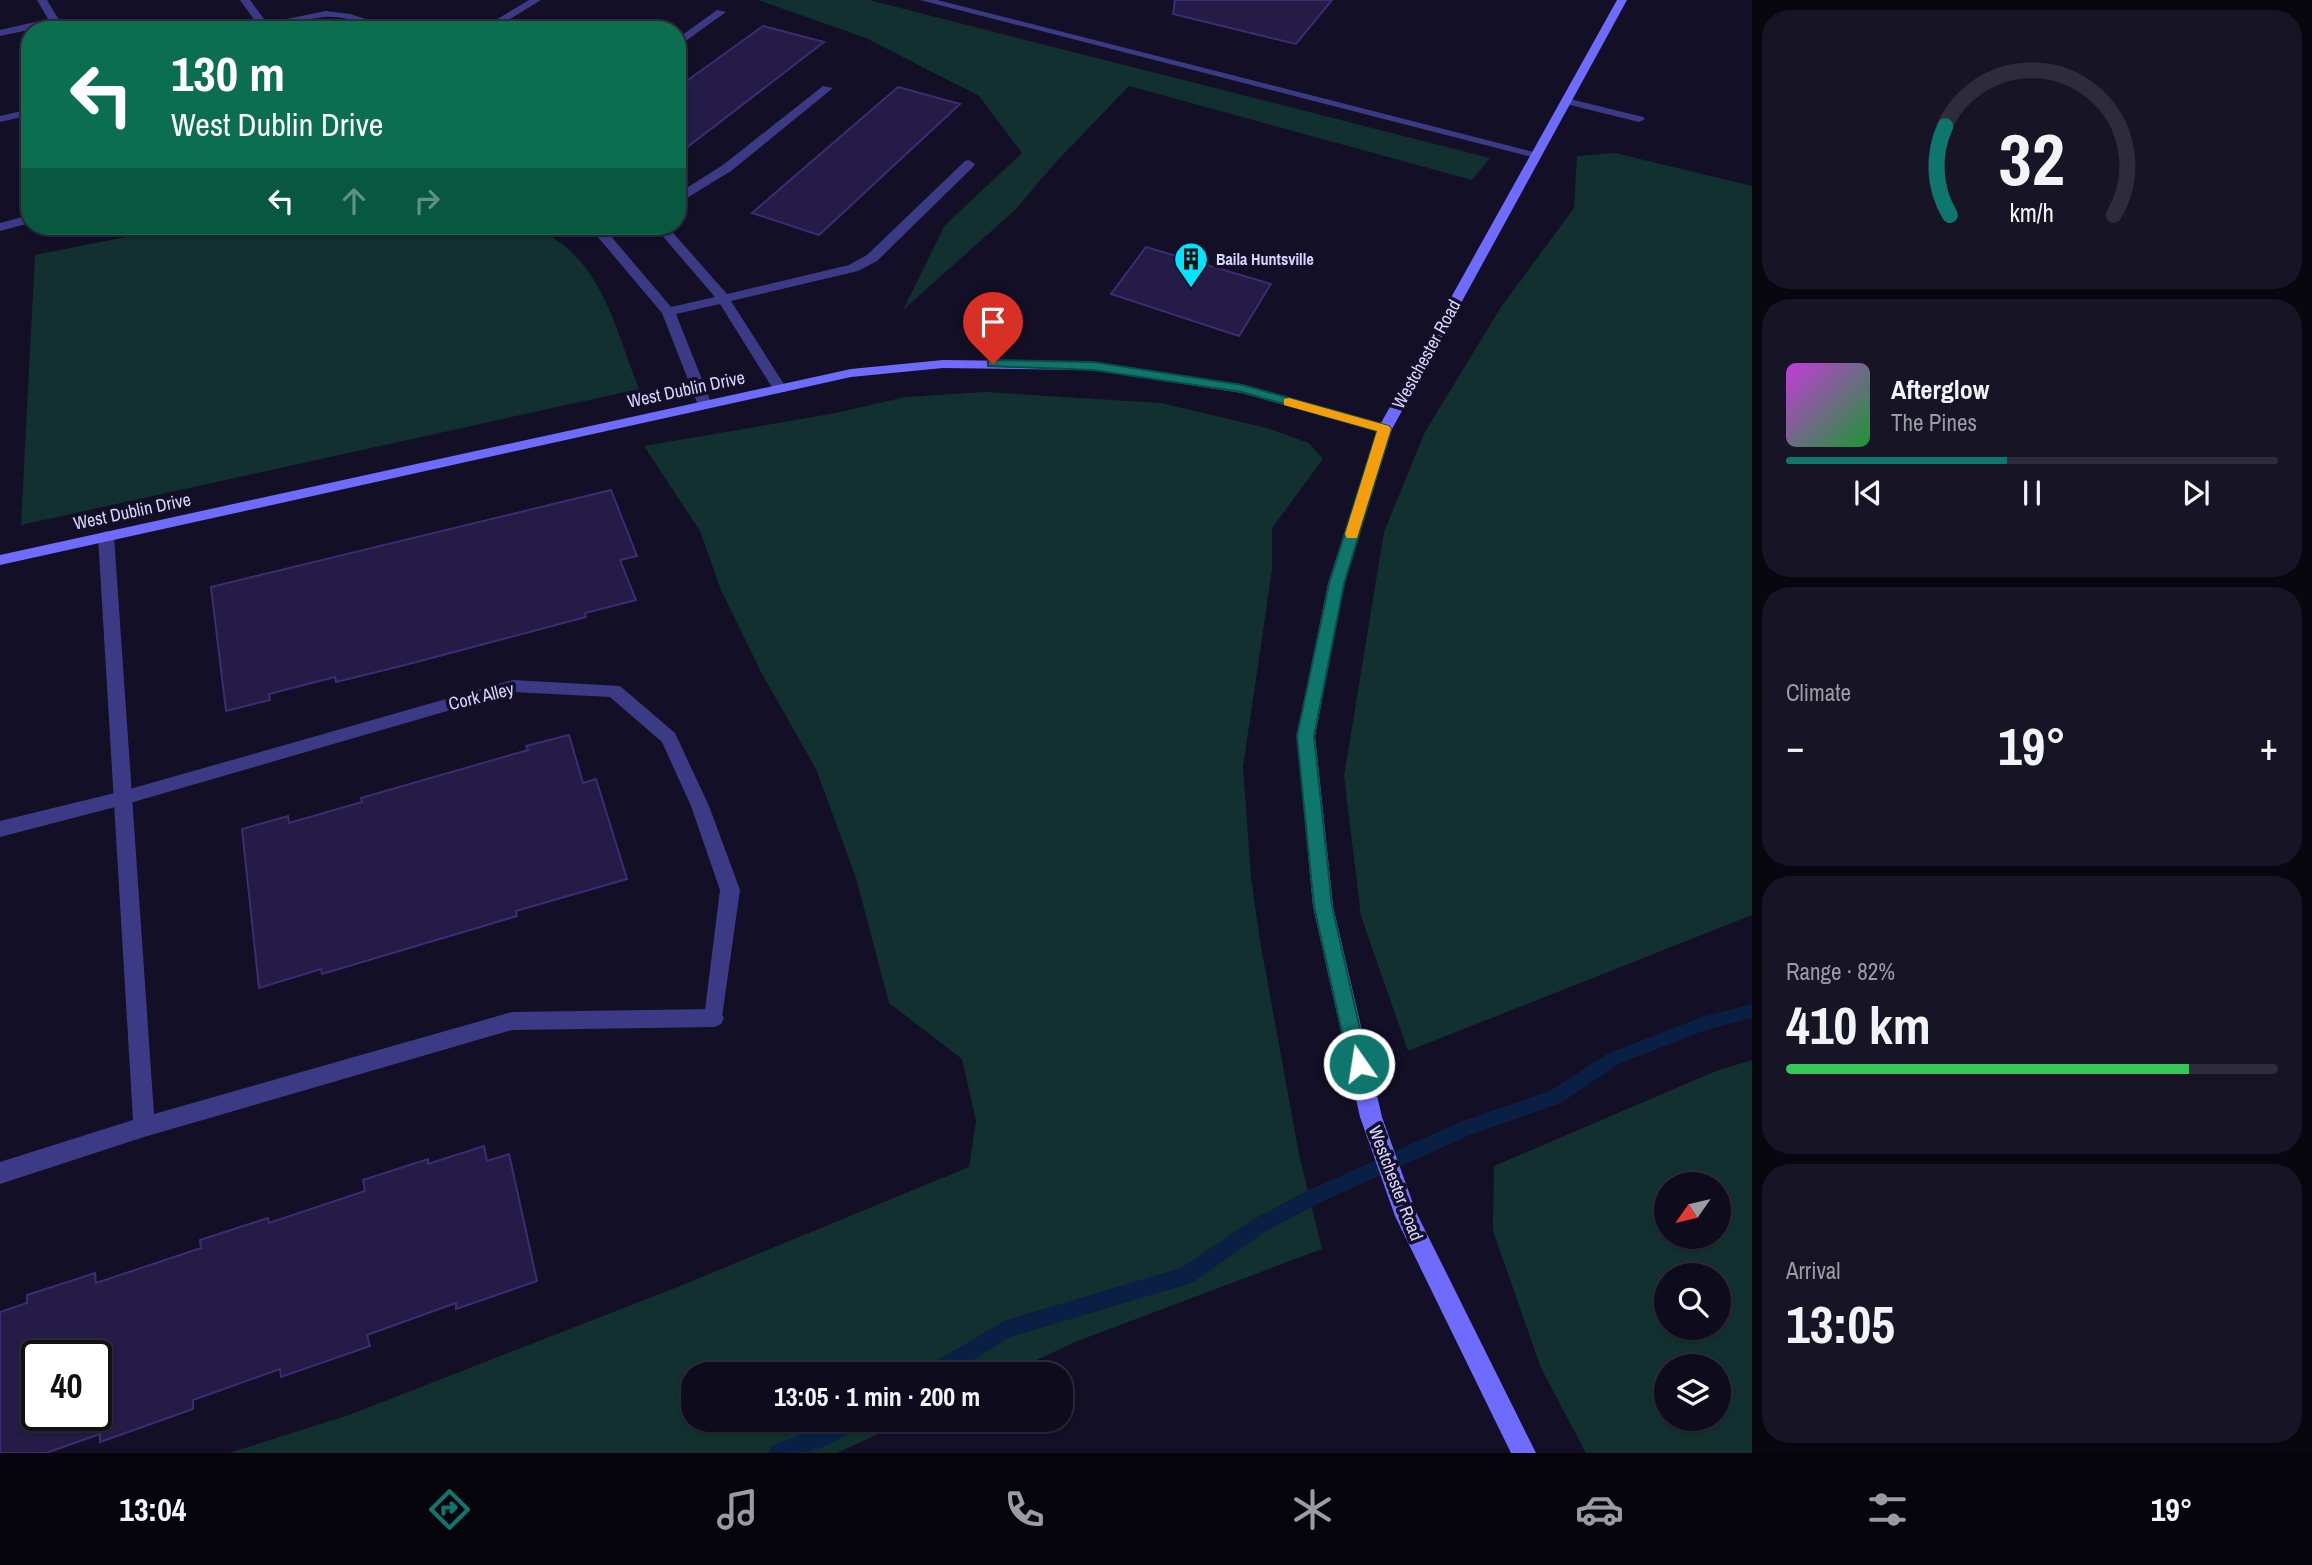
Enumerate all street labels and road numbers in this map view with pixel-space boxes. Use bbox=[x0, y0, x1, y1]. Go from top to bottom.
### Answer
street label: Westchester Road bbox=[1386, 295, 1466, 413]
street label: West Dublin Drive bbox=[625, 364, 747, 414]
street label: West Dublin Drive bbox=[71, 486, 193, 536]
street label: Cork Alley bbox=[446, 676, 517, 716]
street label: Westchester Road bbox=[1363, 1122, 1429, 1244]

